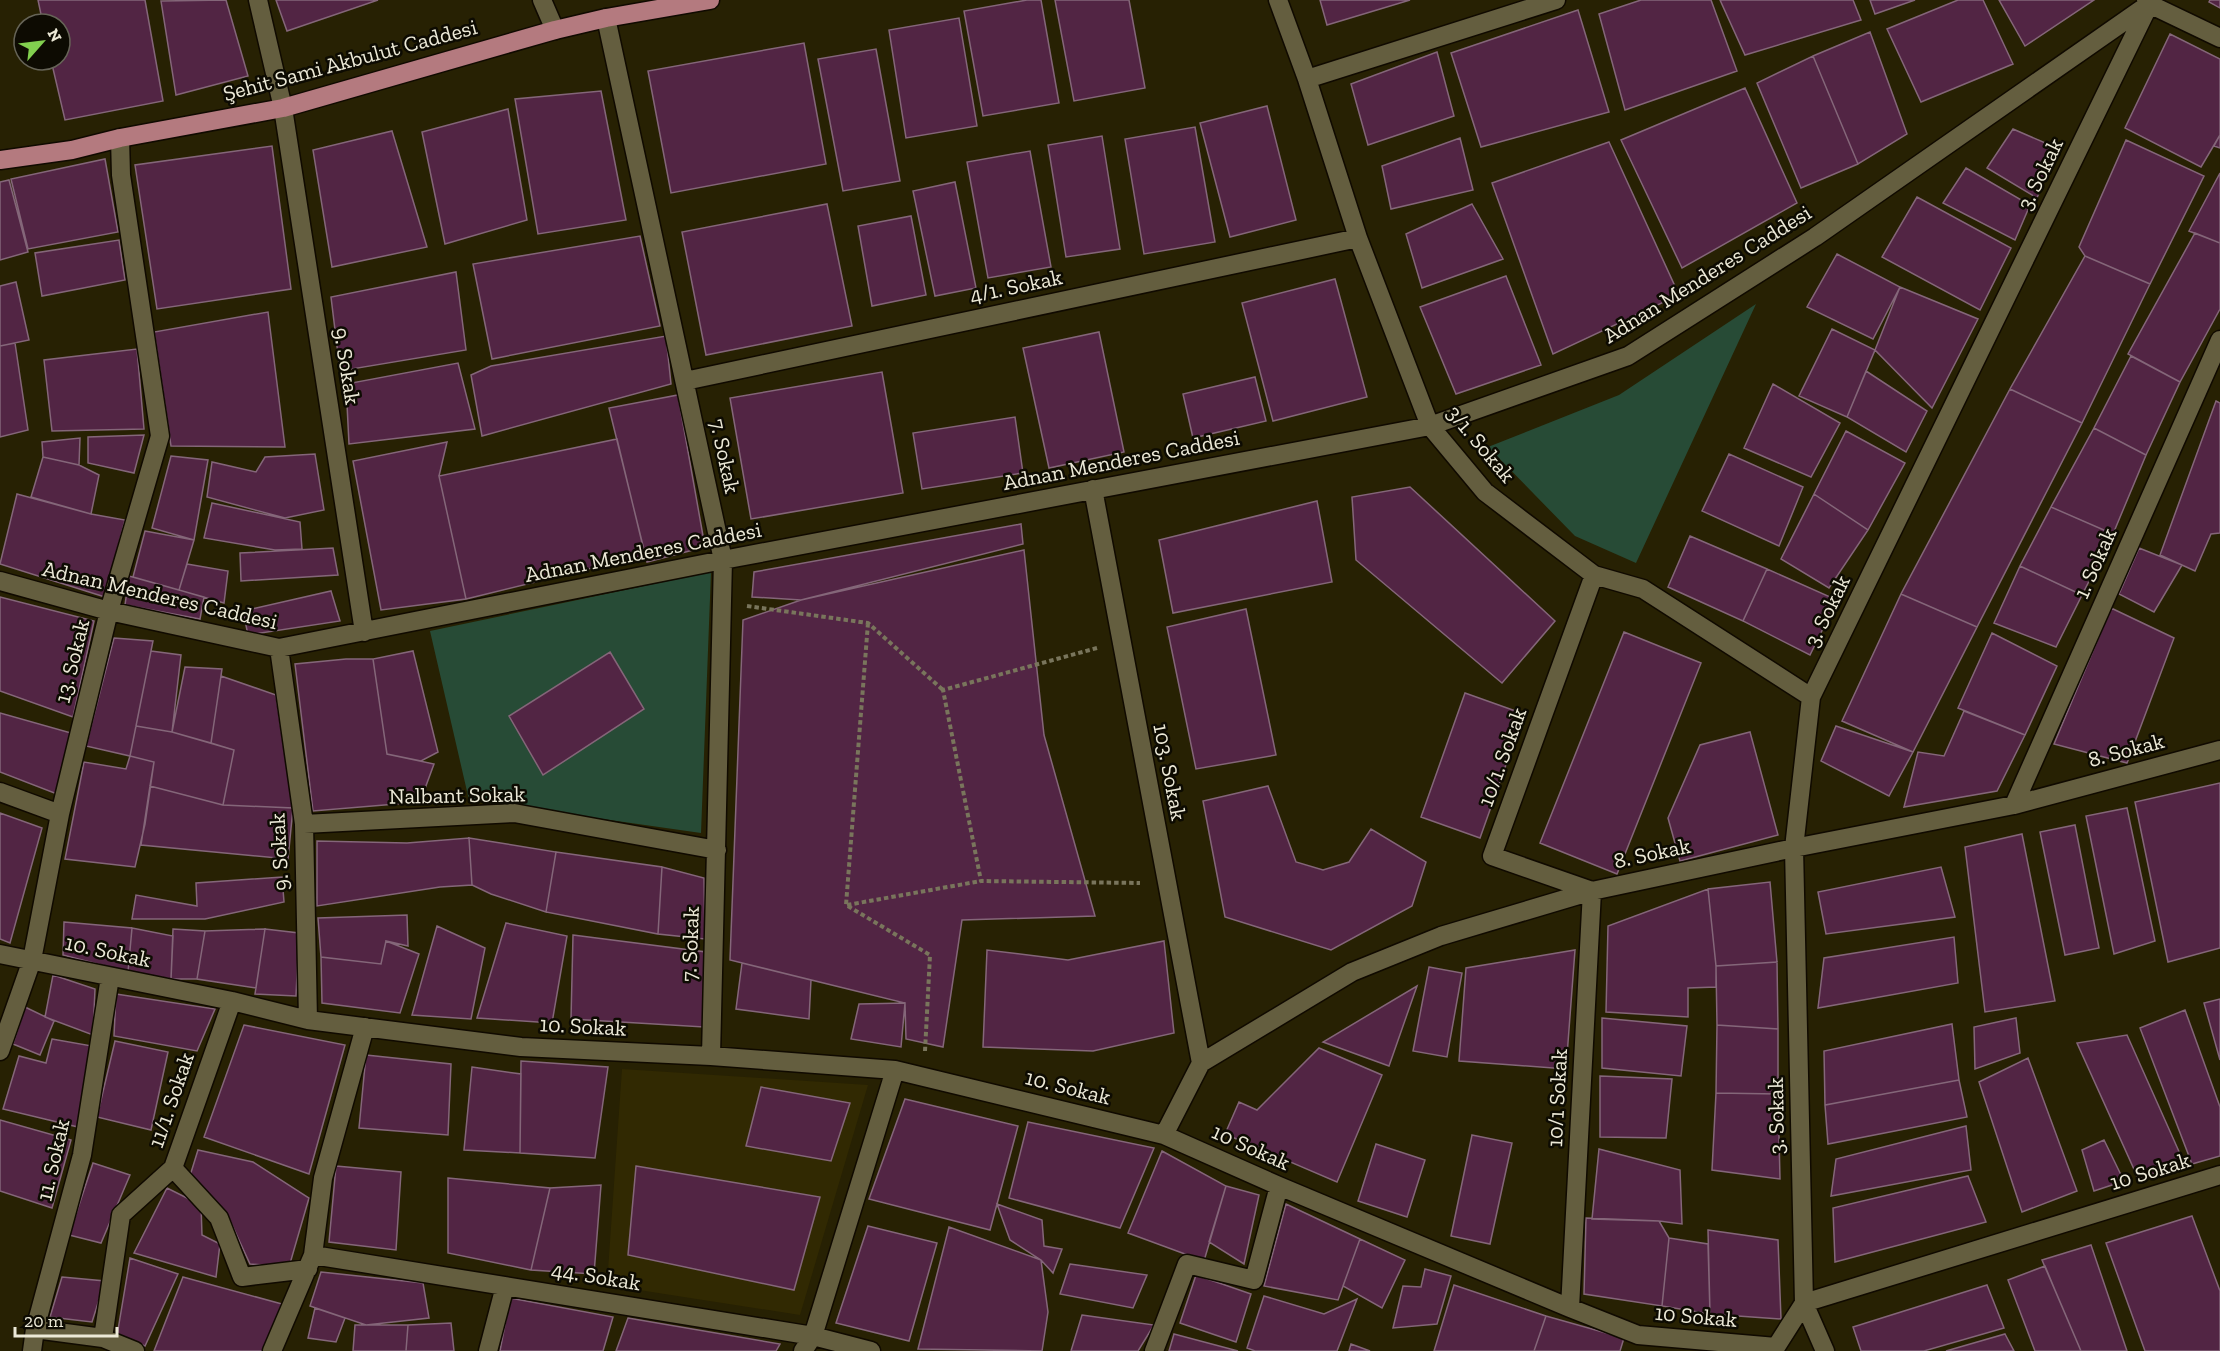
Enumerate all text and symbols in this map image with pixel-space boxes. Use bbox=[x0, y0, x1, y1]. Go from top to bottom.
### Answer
north arrow bbox=[12, 12, 72, 72]
street label: Şehit Sami Akbulut Caddesi bbox=[220, 13, 480, 107]
text: N bbox=[44, 25, 66, 45]
street label: 3. Sokak bbox=[2011, 133, 2069, 214]
street label: Adnan Menderes Caddesi bbox=[1598, 199, 1816, 349]
street label: 4/1. Sokak bbox=[967, 263, 1065, 309]
street label: 9. Sokak bbox=[328, 325, 367, 407]
street label: 3/1. Sokak bbox=[1441, 400, 1522, 489]
street label: 7. Sokak bbox=[704, 416, 746, 496]
street label: Adnan Menderes Caddesi bbox=[1000, 424, 1242, 496]
street label: Adnan Menderes Caddesi bbox=[522, 516, 764, 588]
street label: 1. Sokak bbox=[2067, 523, 2123, 603]
street label: Adnan Menderes Caddesi bbox=[40, 555, 280, 635]
street label: 3. Sokak bbox=[1798, 570, 1856, 651]
street label: 13. Sokak bbox=[49, 616, 96, 706]
street label: 10/1. Sokak bbox=[1472, 703, 1533, 810]
street label: 103. Sokak bbox=[1147, 721, 1193, 823]
street label: 8. Sokak bbox=[2085, 727, 2168, 773]
street label: Nalbant Sokak bbox=[388, 780, 526, 810]
street label: 9. Sokak bbox=[263, 812, 295, 892]
street label: 8. Sokak bbox=[1611, 832, 1693, 874]
street label: 7. Sokak bbox=[675, 905, 705, 982]
street label: 10. Sokak bbox=[63, 929, 154, 973]
street label: 10. Sokak bbox=[539, 1010, 628, 1042]
street label: 11/1. Sokak bbox=[142, 1048, 200, 1151]
street label: 10/1 Sokak bbox=[1541, 1048, 1573, 1148]
street label: 10. Sokak bbox=[1023, 1063, 1114, 1111]
street label: 3. Sokak bbox=[1762, 1077, 1790, 1155]
street label: 11. Sokak bbox=[30, 1116, 76, 1204]
street label: 10 Sokak bbox=[1208, 1118, 1295, 1176]
street label: 10 Sokak bbox=[2107, 1146, 2194, 1196]
street label: 44. Sokak bbox=[550, 1256, 643, 1296]
street label: 10 Sokak bbox=[1654, 1299, 1739, 1333]
scale bar bbox=[15, 1300, 117, 1338]
text: 20 m bbox=[24, 1310, 64, 1332]

